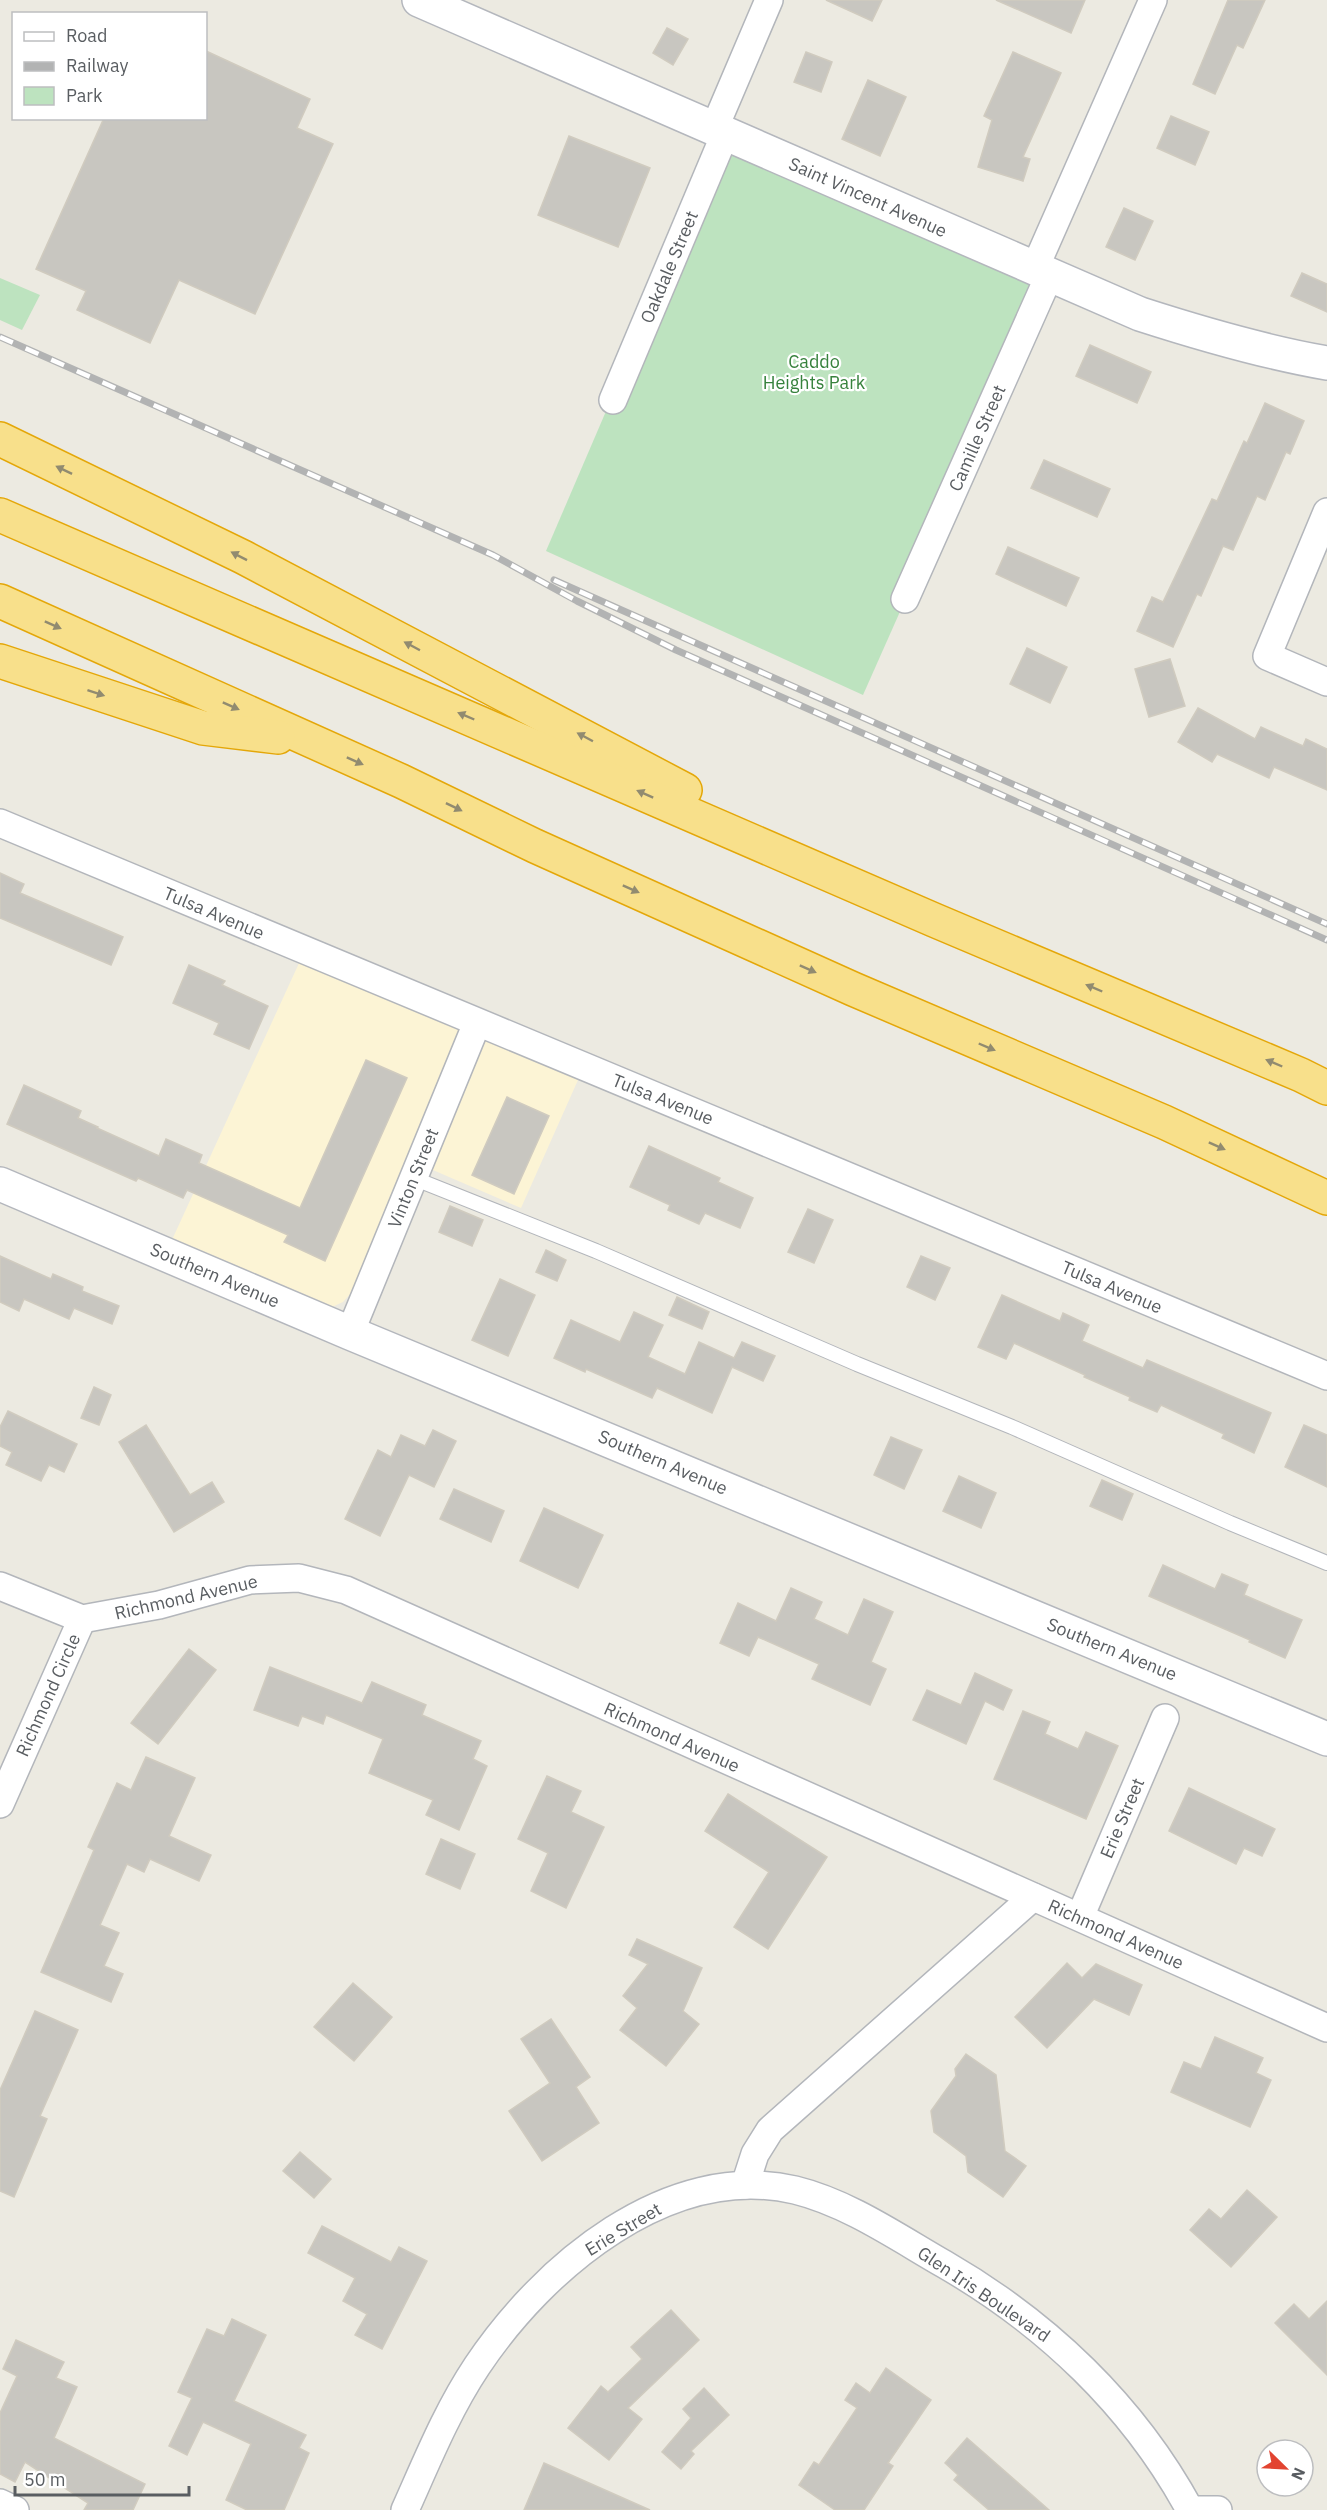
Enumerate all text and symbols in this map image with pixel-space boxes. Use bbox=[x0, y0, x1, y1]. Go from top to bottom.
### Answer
legend bbox=[12, 12, 207, 120]
text: Road bbox=[66, 24, 107, 47]
text: Railway bbox=[66, 54, 128, 77]
text: Park bbox=[66, 84, 103, 107]
street label: Saint Vincent Avenue bbox=[785, 152, 951, 242]
street label: Oakdale Street bbox=[635, 207, 703, 327]
park label: Caddo Heights Park bbox=[763, 350, 866, 394]
street label: Camille Street bbox=[943, 381, 1011, 495]
one-way arrow bbox=[55, 466, 73, 476]
one-way arrow bbox=[231, 551, 248, 560]
one-way arrow bbox=[45, 621, 62, 630]
one-way arrow bbox=[403, 641, 420, 651]
one-way arrow bbox=[87, 688, 105, 698]
one-way arrow bbox=[223, 701, 240, 710]
one-way arrow bbox=[458, 712, 475, 721]
one-way arrow bbox=[576, 732, 593, 742]
one-way arrow bbox=[346, 756, 364, 766]
one-way arrow bbox=[636, 789, 654, 799]
one-way arrow bbox=[445, 802, 462, 811]
street label: Tulsa Avenue bbox=[160, 881, 268, 945]
one-way arrow bbox=[622, 884, 640, 894]
one-way arrow bbox=[800, 964, 818, 974]
one-way arrow bbox=[1085, 983, 1103, 992]
one-way arrow bbox=[979, 1042, 996, 1051]
one-way arrow bbox=[1265, 1058, 1283, 1067]
street label: Tulsa Avenue bbox=[609, 1068, 717, 1130]
street label: Vinton Street bbox=[383, 1125, 443, 1231]
one-way arrow bbox=[1209, 1142, 1226, 1151]
street label: Southern Avenue bbox=[147, 1237, 283, 1313]
street label: Tulsa Avenue bbox=[1058, 1255, 1166, 1319]
street label: Southern Avenue bbox=[595, 1424, 731, 1500]
street label: Richmond Avenue bbox=[112, 1569, 260, 1625]
street label: Southern Avenue bbox=[1044, 1612, 1181, 1686]
street label: Richmond Circle bbox=[11, 1630, 85, 1760]
street label: Richmond Avenue bbox=[601, 1697, 744, 1777]
street label: Erie Street bbox=[1095, 1774, 1149, 1862]
street label: Richmond Avenue bbox=[1045, 1894, 1188, 1974]
street label: Erie Street bbox=[581, 2197, 665, 2261]
street label: Glen Iris Boulevard bbox=[913, 2241, 1055, 2347]
north arrow bbox=[1255, 2438, 1315, 2498]
scale bar bbox=[15, 2459, 189, 2497]
text: N bbox=[1287, 2465, 1310, 2483]
text: 50 m bbox=[24, 2468, 66, 2491]

